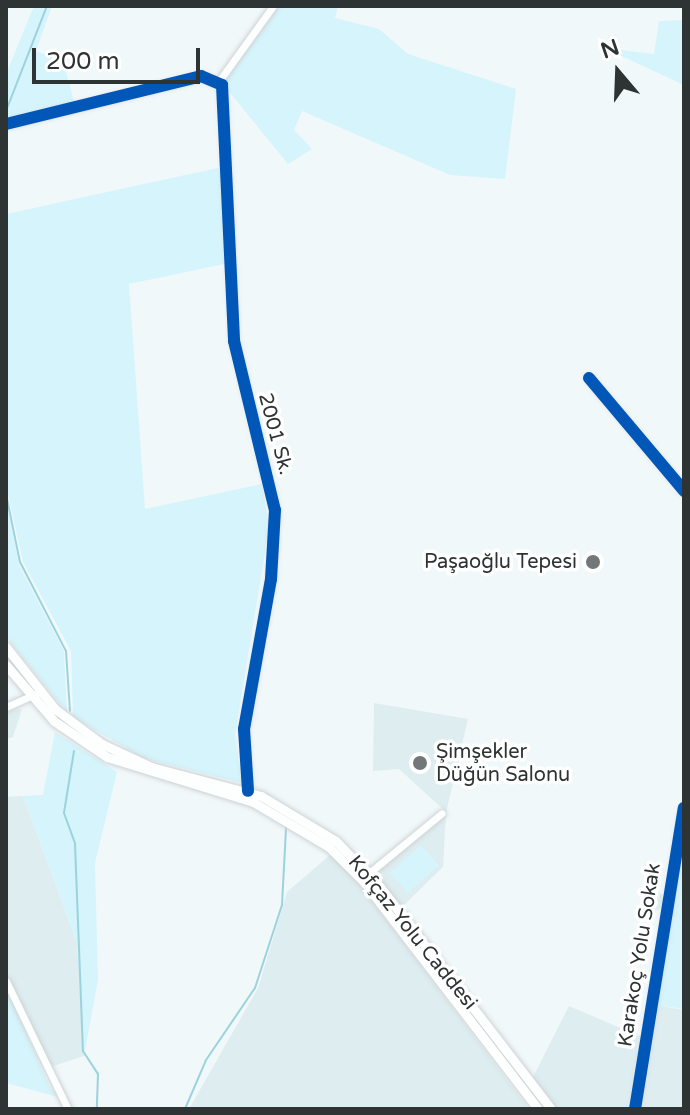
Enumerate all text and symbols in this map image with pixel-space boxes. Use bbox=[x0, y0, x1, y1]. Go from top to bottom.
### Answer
scale bar bbox=[36, 32, 204, 82]
north arrow bbox=[578, 32, 658, 112]
text: N bbox=[598, 34, 623, 64]
text: 200 m bbox=[46, 47, 120, 76]
street label: 2001 Sk. bbox=[253, 390, 297, 478]
place label: Paşaoğlu Tepesi bbox=[424, 550, 577, 574]
marker: Paşaoğlu Tepesi bbox=[584, 553, 602, 571]
place label: Şimşekler Düğün Salonu bbox=[436, 740, 570, 787]
marker: Şimşekler Düğün Salonu bbox=[411, 754, 429, 772]
street label: Kofçaz Yolu Caddesi bbox=[342, 851, 482, 1015]
street label: Karakoç Yolu Sokak bbox=[614, 862, 666, 1048]

